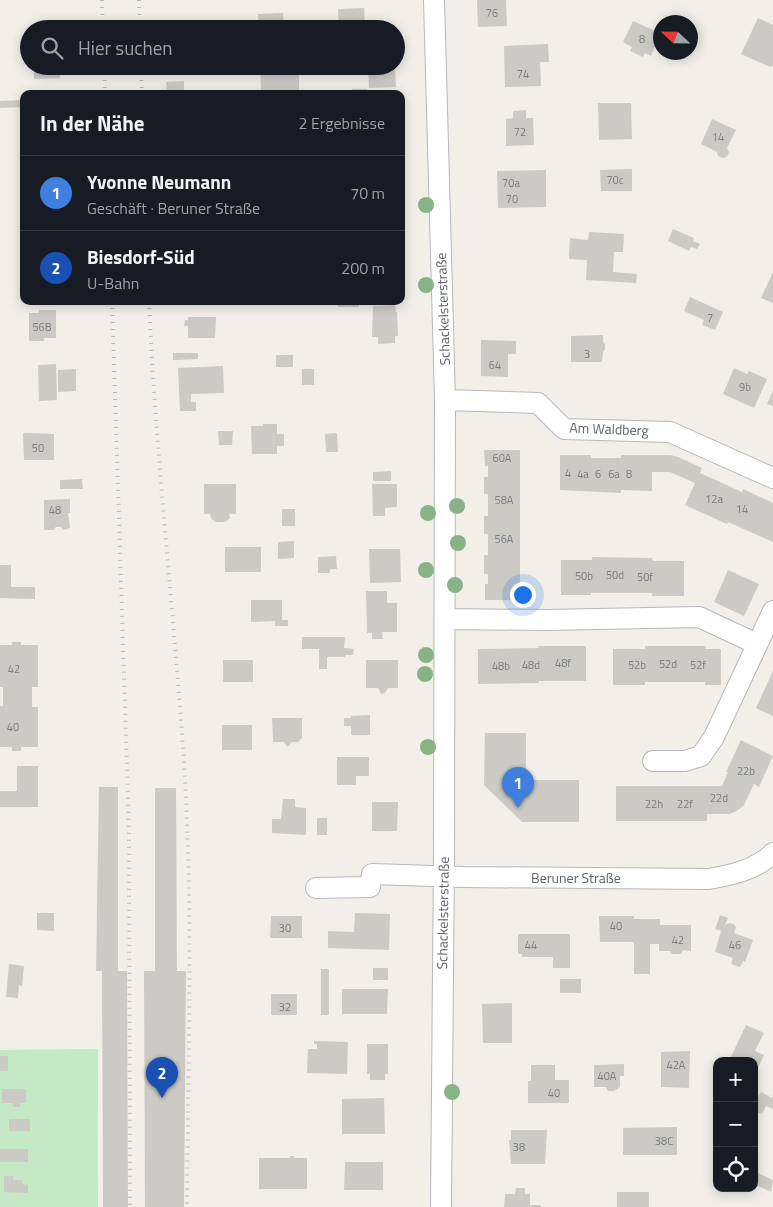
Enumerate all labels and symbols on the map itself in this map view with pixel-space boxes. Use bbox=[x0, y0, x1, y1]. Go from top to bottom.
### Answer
house number: 76 bbox=[486, 5, 498, 21]
north arrow bbox=[653, 15, 698, 60]
house number: 8 bbox=[639, 31, 645, 47]
house number: 74 bbox=[517, 66, 529, 82]
house number: 72 bbox=[514, 124, 526, 140]
house number: 14 bbox=[712, 129, 724, 145]
house number: 70c bbox=[606, 172, 624, 188]
house number: 70a bbox=[502, 175, 520, 191]
house number: 70 bbox=[506, 191, 518, 207]
street label: Schackelsterstraße bbox=[430, 252, 455, 366]
house number: 7 bbox=[707, 310, 713, 326]
house number: 56B bbox=[32, 319, 52, 335]
house number: 3 bbox=[584, 346, 590, 362]
house number: 64 bbox=[489, 357, 501, 373]
house number: 9b bbox=[739, 379, 751, 395]
street label: Am Waldberg bbox=[569, 417, 649, 440]
house number: 50 bbox=[32, 440, 44, 456]
house number: 60A bbox=[493, 450, 512, 466]
house number: 4 bbox=[565, 465, 571, 481]
house number: 4a bbox=[577, 466, 589, 482]
house number: 6 bbox=[595, 466, 601, 482]
house number: 6a bbox=[608, 466, 620, 482]
house number: 8 bbox=[626, 466, 632, 482]
house number: 12a bbox=[705, 491, 723, 507]
house number: 58A bbox=[495, 492, 514, 508]
house number: 14 bbox=[736, 501, 748, 517]
house number: 48 bbox=[49, 502, 61, 518]
house number: 56A bbox=[495, 531, 514, 547]
house number: 50d bbox=[606, 567, 624, 583]
house number: 50b bbox=[575, 568, 593, 584]
house number: 50f bbox=[637, 569, 653, 585]
your location bbox=[510, 582, 536, 608]
house number: 48f bbox=[555, 655, 571, 671]
house number: 52d bbox=[659, 656, 677, 672]
house number: 48d bbox=[522, 657, 540, 673]
house number: 52b bbox=[628, 657, 646, 673]
house number: 52f bbox=[690, 657, 706, 673]
house number: 48b bbox=[492, 658, 510, 674]
house number: 42 bbox=[8, 661, 20, 677]
house number: 40 bbox=[7, 719, 19, 735]
house number: 22b bbox=[737, 763, 755, 779]
pin: 1 bbox=[502, 767, 534, 808]
house number: 22d bbox=[710, 790, 728, 806]
house number: 22h bbox=[645, 796, 663, 812]
house number: 22f bbox=[677, 796, 693, 812]
street label: Schackelsterstraße bbox=[431, 856, 454, 970]
street label: Beruner Straße bbox=[531, 867, 621, 888]
house number: 40 bbox=[610, 918, 622, 934]
house number: 30 bbox=[279, 920, 291, 936]
house number: 42 bbox=[672, 932, 684, 948]
house number: 44 bbox=[525, 937, 537, 953]
house number: 46 bbox=[729, 937, 741, 953]
house number: 32 bbox=[279, 999, 291, 1015]
pin: 2 bbox=[146, 1057, 178, 1098]
house number: 42A bbox=[667, 1057, 686, 1073]
house number: 40A bbox=[598, 1068, 617, 1084]
house number: 40 bbox=[548, 1085, 560, 1101]
house number: 38C bbox=[655, 1133, 673, 1149]
house number: 38 bbox=[513, 1139, 525, 1155]

